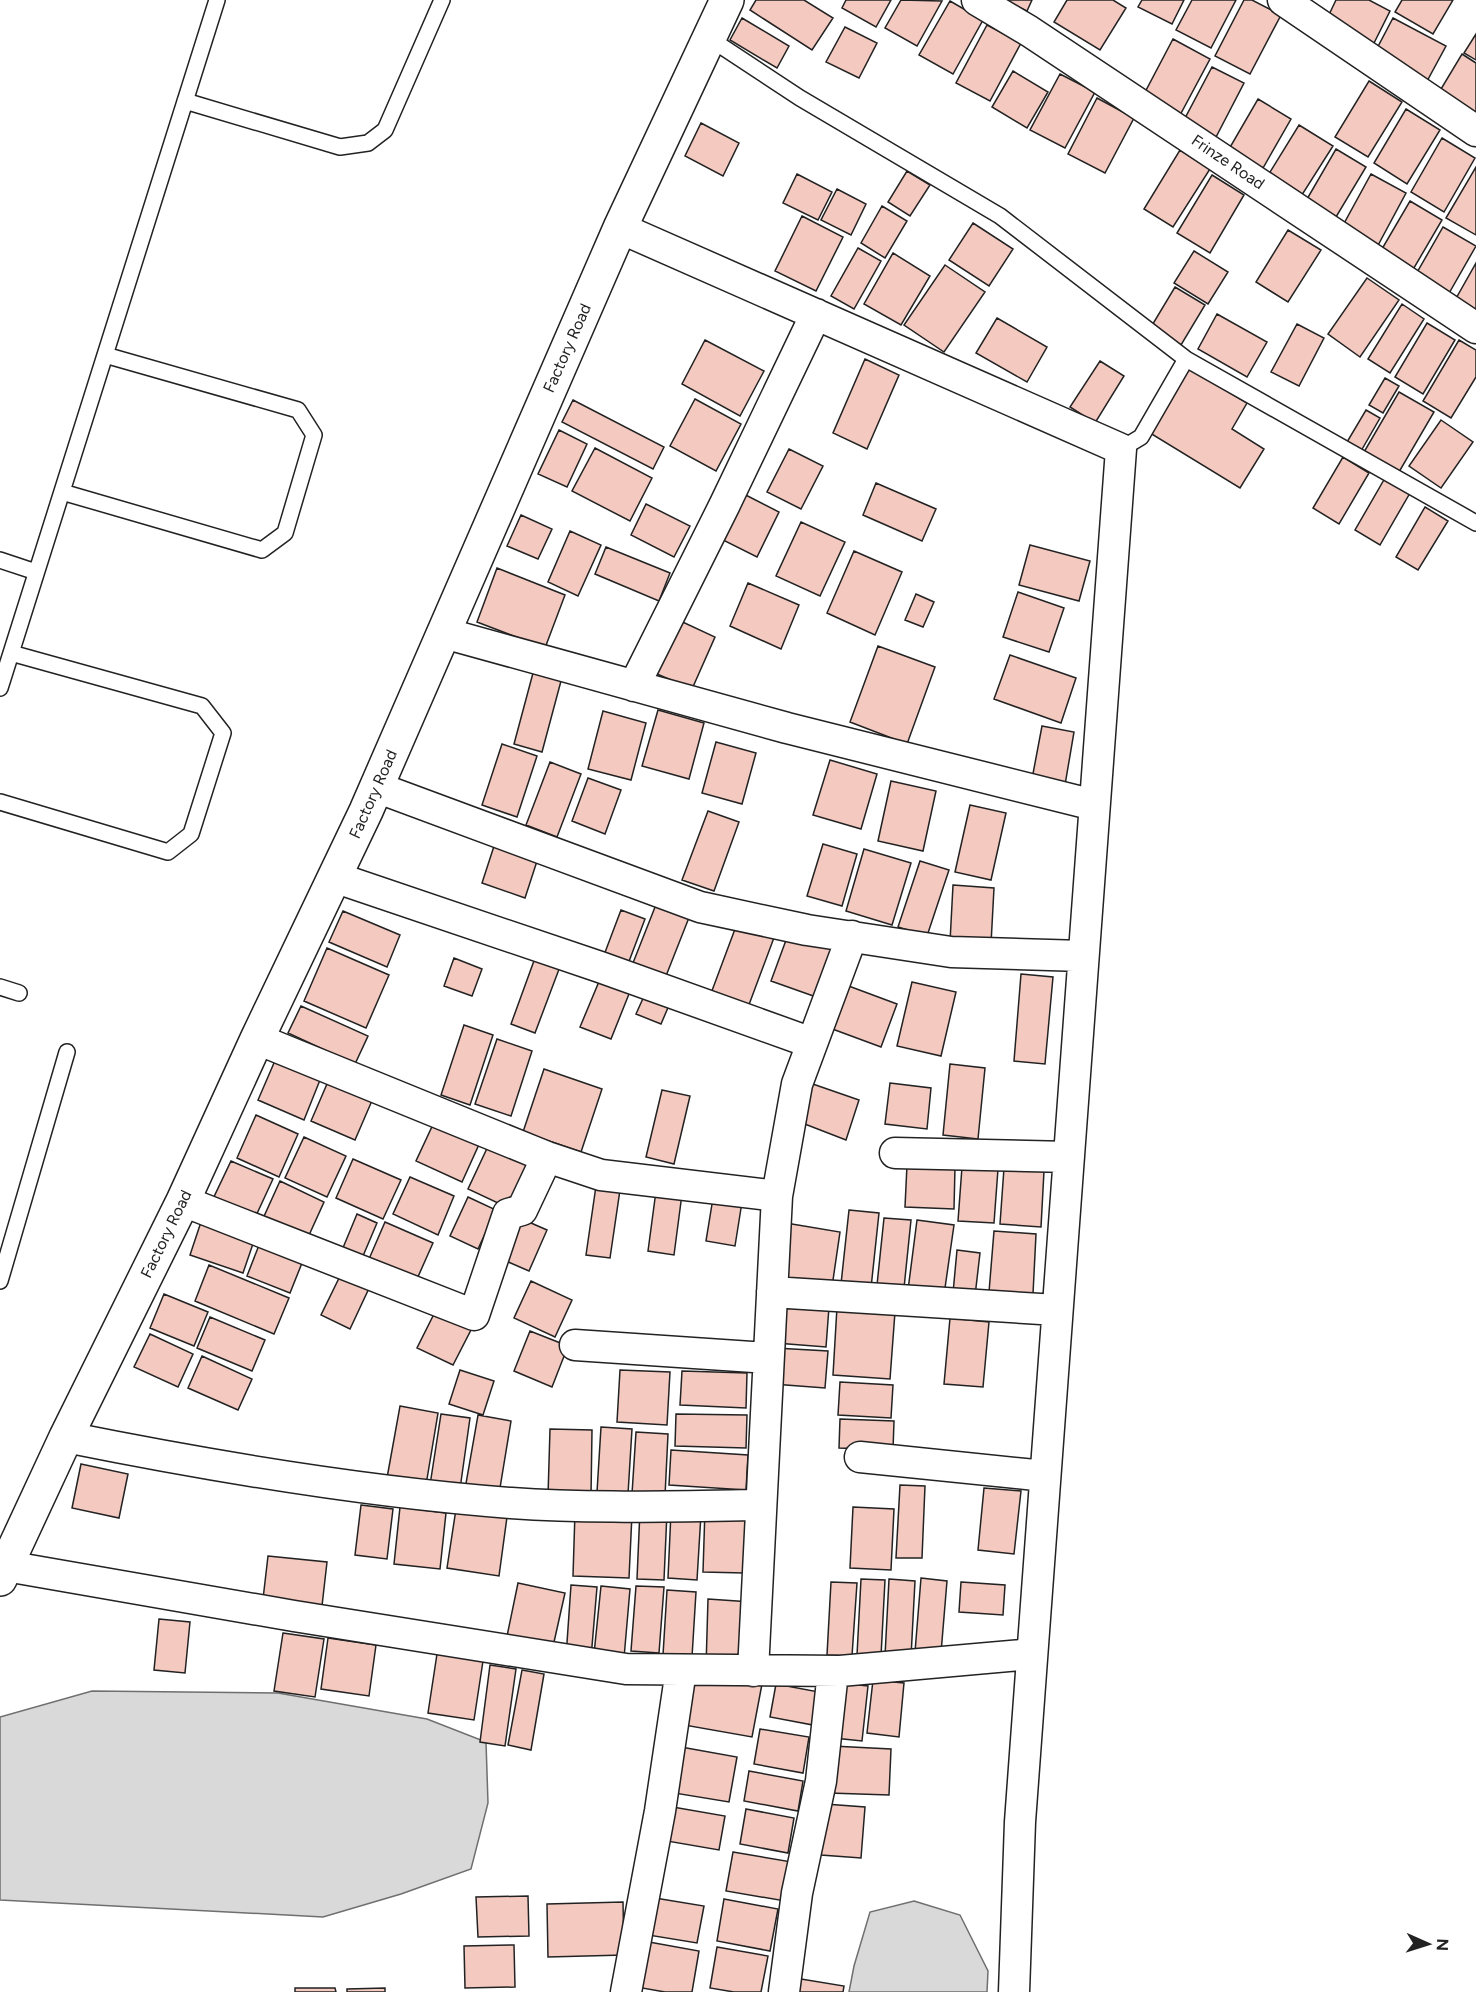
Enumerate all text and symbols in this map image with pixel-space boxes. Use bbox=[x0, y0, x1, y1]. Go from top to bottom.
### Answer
street label: Frinze Road bbox=[1188, 131, 1268, 193]
street label: Factory Road bbox=[539, 301, 595, 395]
street label: Factory Road bbox=[345, 747, 401, 841]
street label: Factory Road bbox=[137, 1187, 195, 1281]
north arrow bbox=[1398, 1914, 1458, 1974]
text: N bbox=[1433, 1938, 1452, 1951]

